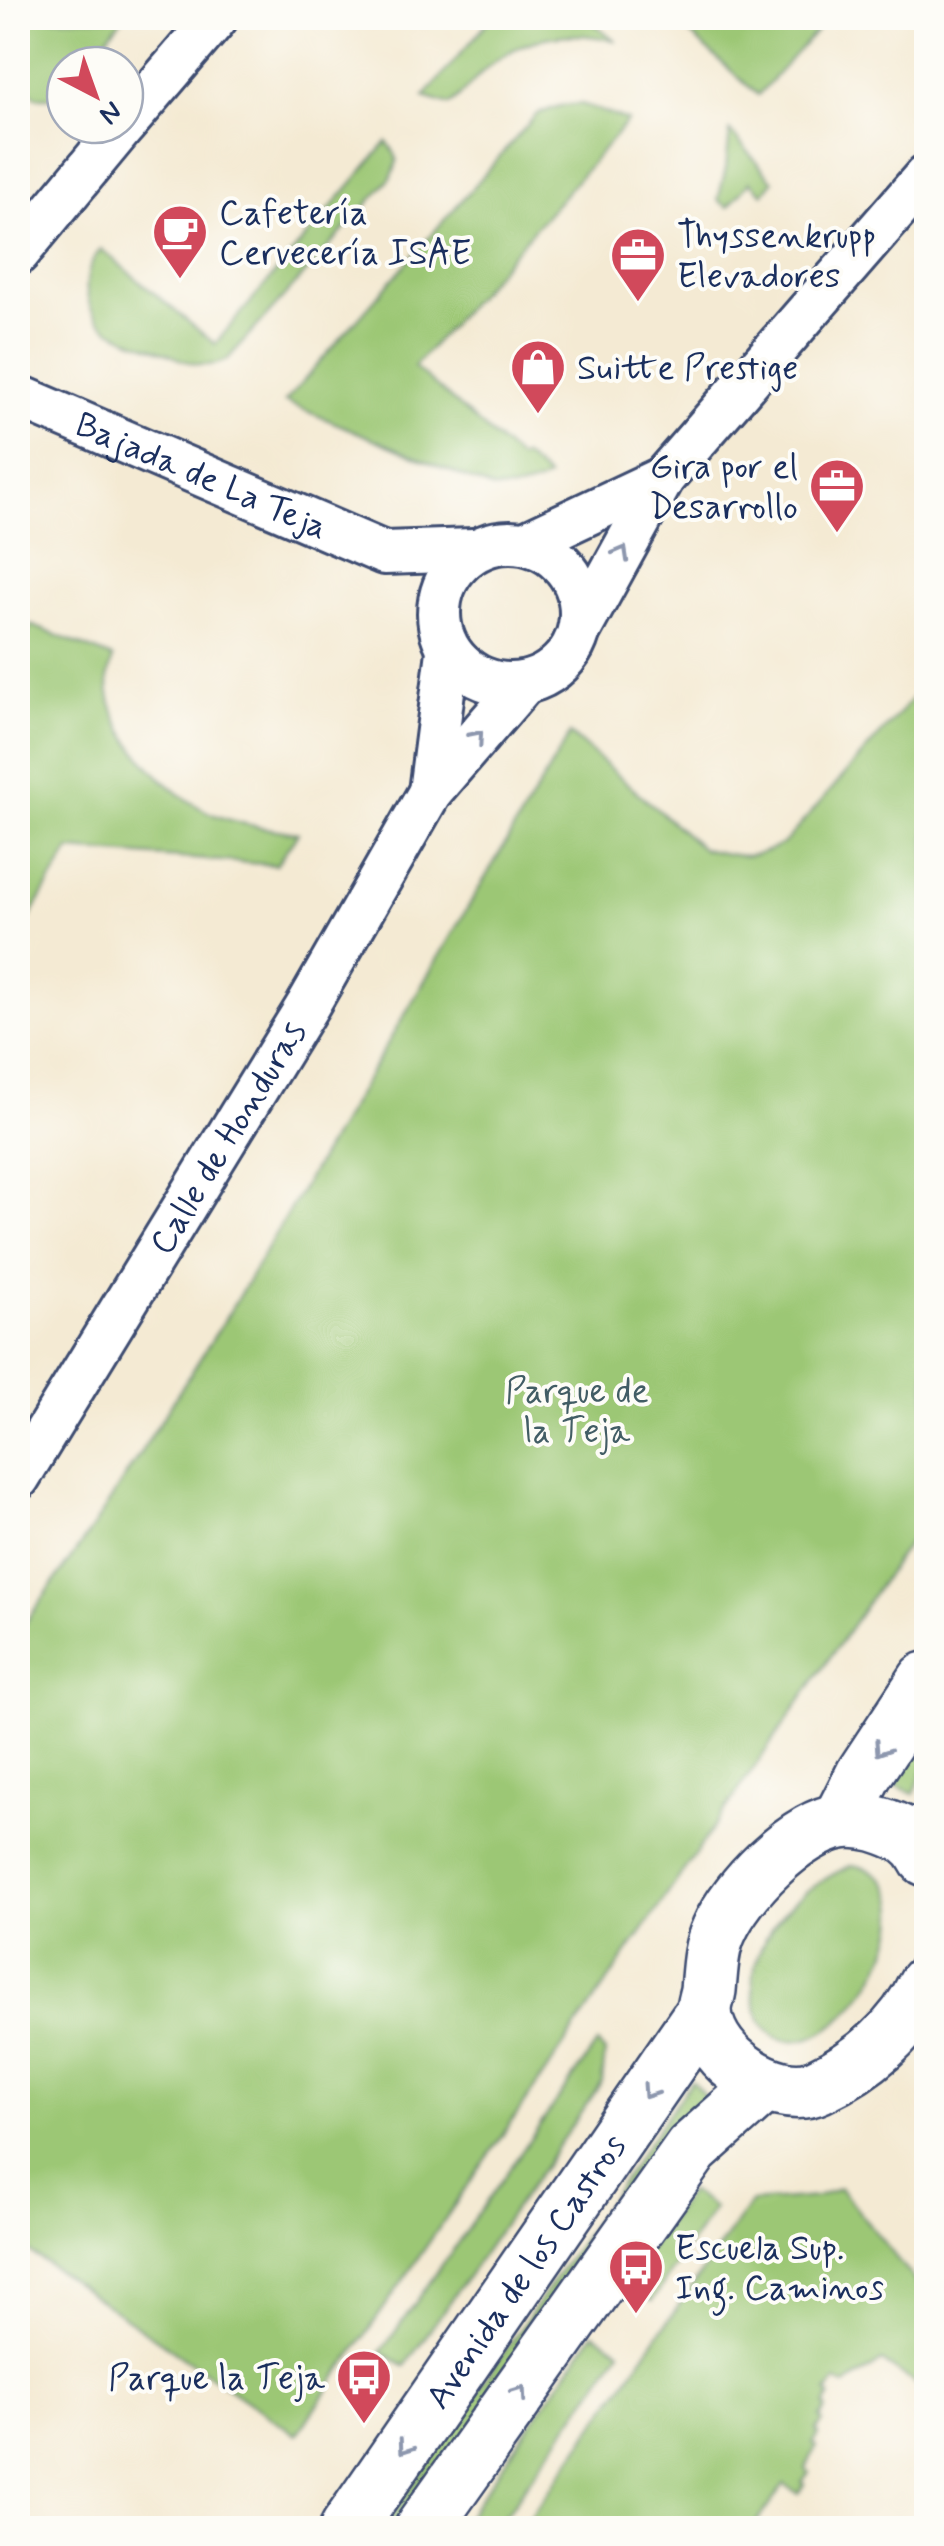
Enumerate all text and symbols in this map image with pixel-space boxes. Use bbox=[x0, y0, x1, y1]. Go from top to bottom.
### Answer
north arrow bbox=[45, 45, 145, 145]
text: N bbox=[91, 92, 129, 132]
place label: Cafetería Cervecería ISAE bbox=[219, 191, 471, 277]
cafe icon: Cafetería Cervecería ISAE bbox=[150, 202, 210, 281]
place label: Thyssenkrupp Elevadores bbox=[677, 214, 876, 300]
office icon: Thyssenkrupp Elevadores bbox=[608, 225, 668, 304]
shop icon: Suitte Prestige bbox=[508, 337, 568, 416]
place label: Suitte Prestige bbox=[577, 346, 798, 392]
street label: Bajada de La Teja bbox=[68, 402, 334, 551]
place label: Gira por el Desarrollo bbox=[649, 445, 798, 531]
office icon: Gira por el Desarrollo bbox=[807, 456, 867, 535]
one-way arrow bbox=[610, 545, 629, 563]
one-way arrow bbox=[465, 731, 483, 749]
street label: Calle de Honduras bbox=[140, 1013, 318, 1263]
park label: Parque de la Teja bbox=[505, 1369, 649, 1455]
one-way arrow bbox=[874, 1739, 893, 1757]
one-way arrow bbox=[642, 2081, 661, 2099]
street label: Avenida de los Castros bbox=[416, 2126, 637, 2419]
place label: Escuela Sup. Ing. Caminos bbox=[675, 2226, 884, 2316]
bus stop icon: Escuela Sup. Ing. Caminos bbox=[606, 2237, 666, 2316]
bus stop icon: Parque la Teja bbox=[334, 2347, 394, 2426]
place label: Parque la Teja bbox=[108, 2356, 326, 2402]
one-way arrow bbox=[508, 2385, 526, 2403]
one-way arrow bbox=[399, 2436, 418, 2454]

